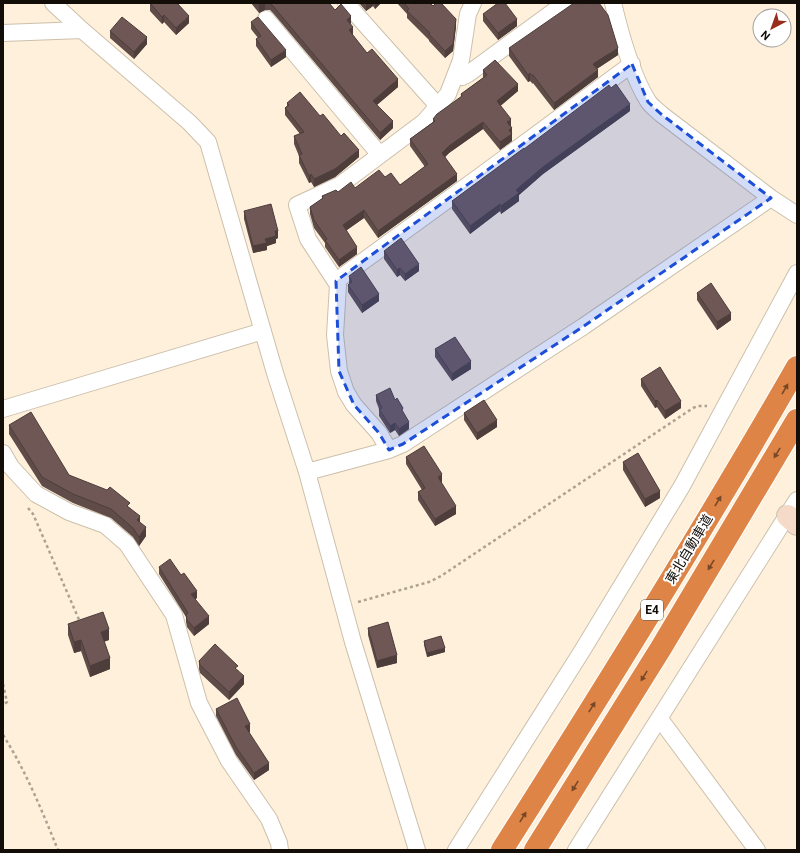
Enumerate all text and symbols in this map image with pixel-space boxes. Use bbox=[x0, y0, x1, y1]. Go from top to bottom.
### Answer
north arrow bbox=[752, 8, 792, 48]
text: N bbox=[758, 28, 773, 43]
one-way arrow bbox=[781, 383, 788, 395]
one-way arrow bbox=[774, 447, 781, 459]
one-way arrow bbox=[714, 496, 722, 506]
street label: 東北自動車道 bbox=[662, 512, 716, 586]
one-way arrow bbox=[707, 559, 714, 571]
road number: E4 bbox=[641, 600, 663, 620]
one-way arrow bbox=[640, 670, 647, 682]
one-way arrow bbox=[588, 701, 595, 713]
one-way arrow bbox=[571, 781, 578, 792]
one-way arrow bbox=[519, 811, 526, 823]

